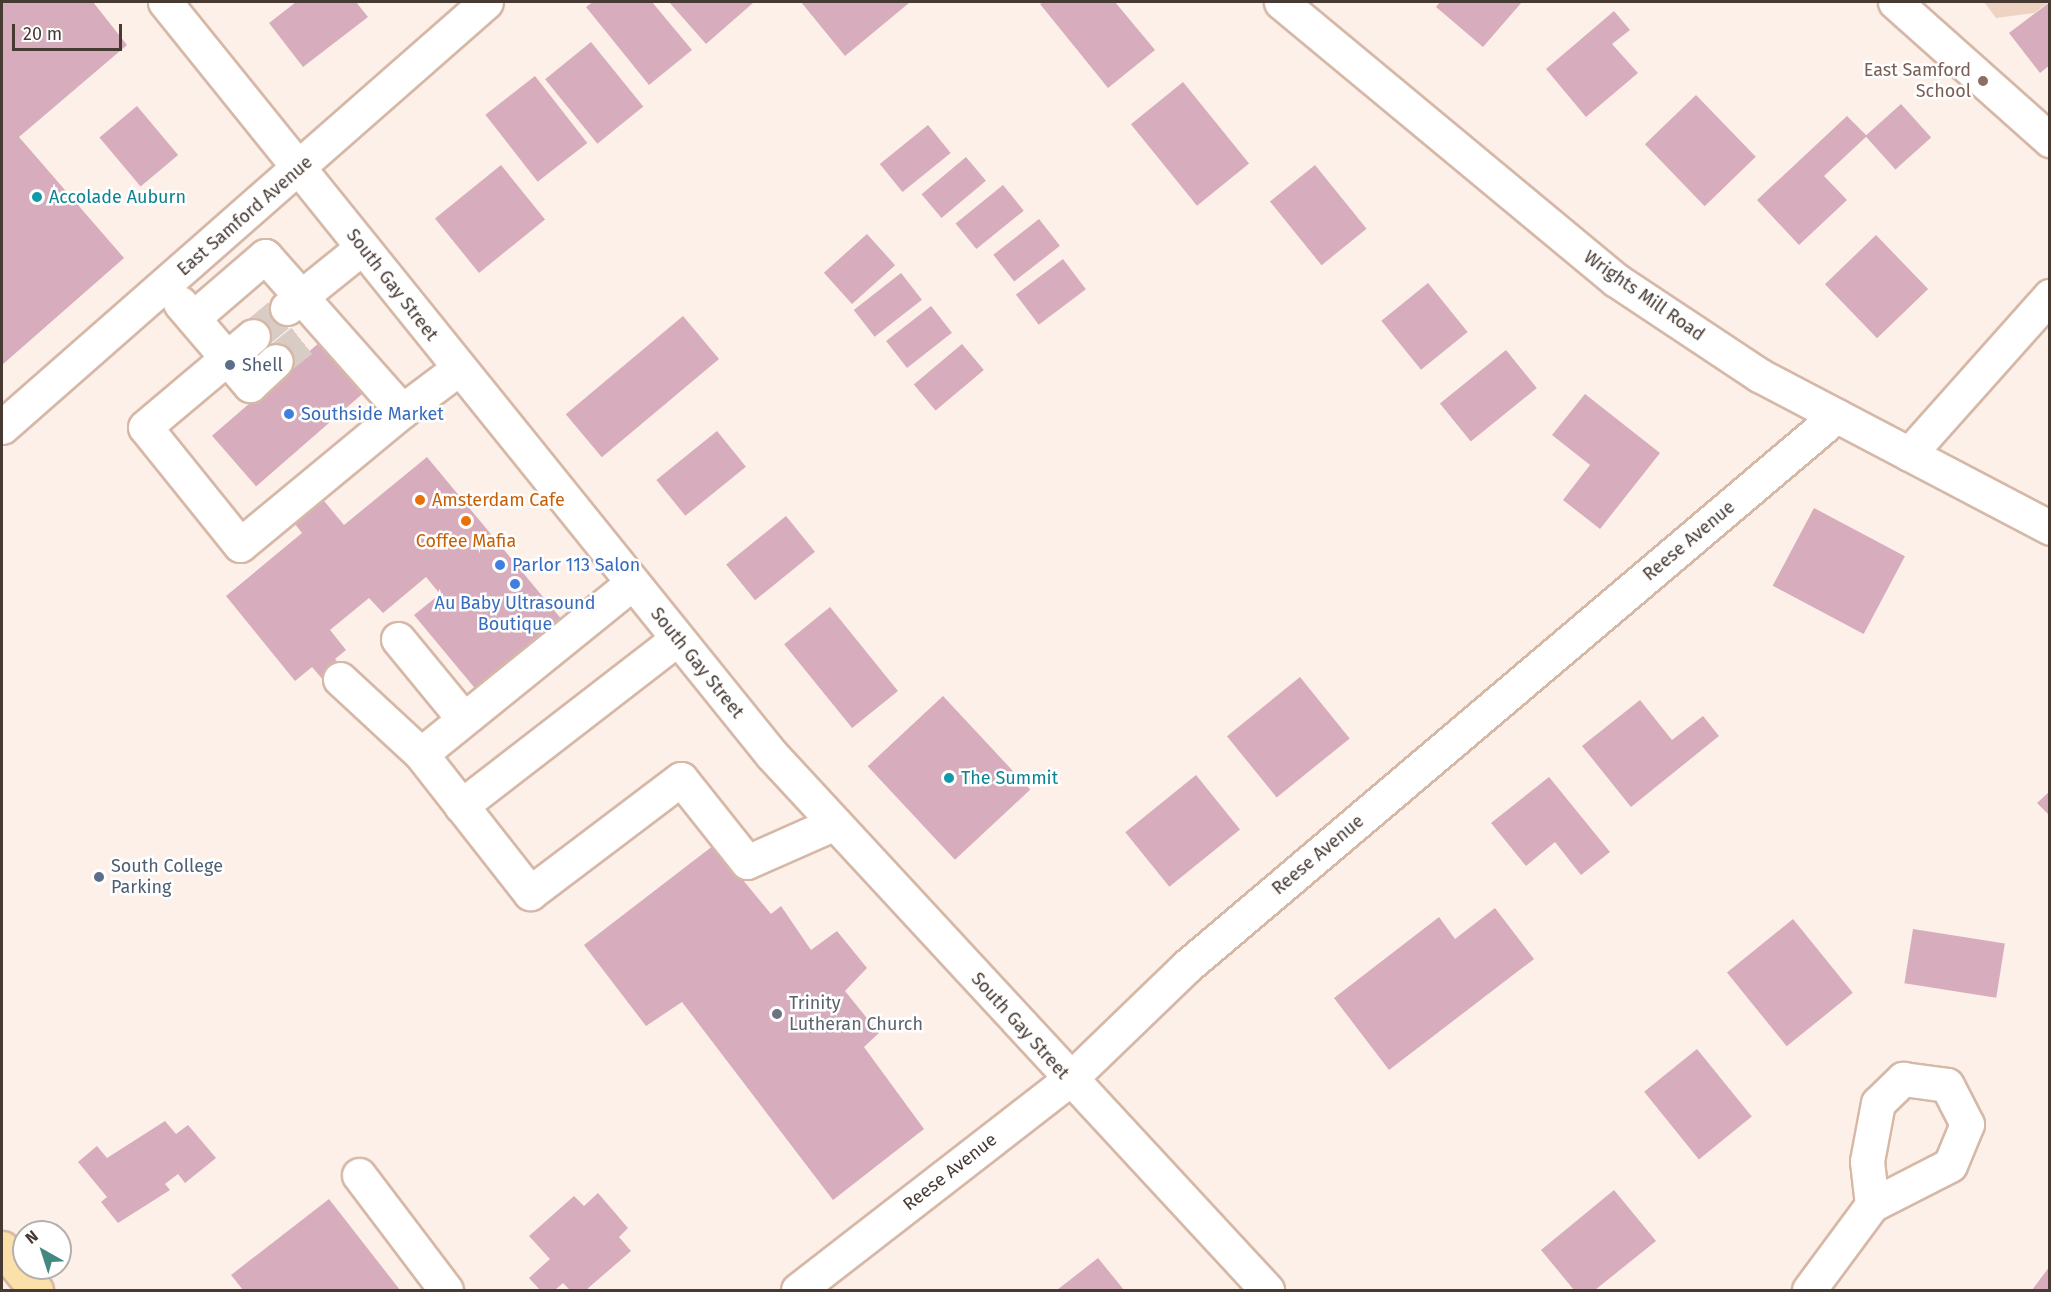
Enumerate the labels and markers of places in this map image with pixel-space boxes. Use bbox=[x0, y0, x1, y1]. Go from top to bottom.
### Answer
place label: East Samford School bbox=[1864, 60, 1971, 103]
marker: East Samford School bbox=[1976, 74, 1990, 88]
place label: Accolade Auburn bbox=[49, 186, 186, 208]
marker: Accolade Auburn bbox=[30, 190, 44, 204]
place label: Shell bbox=[242, 354, 283, 376]
marker: Shell bbox=[223, 358, 237, 372]
place label: Southside Market bbox=[301, 403, 444, 425]
marker: Southside Market bbox=[282, 407, 296, 421]
place label: Amsterdam Cafe bbox=[432, 489, 565, 511]
marker: Amsterdam Cafe bbox=[413, 493, 427, 507]
marker: Coffee Mafia bbox=[459, 514, 473, 528]
place label: Coffee Mafia bbox=[416, 530, 516, 552]
place label: Parlor 113 Salon bbox=[512, 554, 640, 576]
marker: Parlor 113 Salon bbox=[493, 558, 507, 572]
marker: Au Baby Ultrasound Boutique bbox=[508, 577, 522, 591]
place label: Au Baby Ultrasound Boutique bbox=[435, 593, 595, 636]
place label: The Summit bbox=[961, 767, 1058, 789]
marker: The Summit bbox=[942, 771, 956, 785]
place label: South College Parking bbox=[111, 856, 223, 898]
marker: South College Parking bbox=[92, 870, 106, 884]
place label: Trinity Lutheran Church bbox=[789, 993, 923, 1036]
marker: Trinity Lutheran Church bbox=[770, 1007, 784, 1021]

